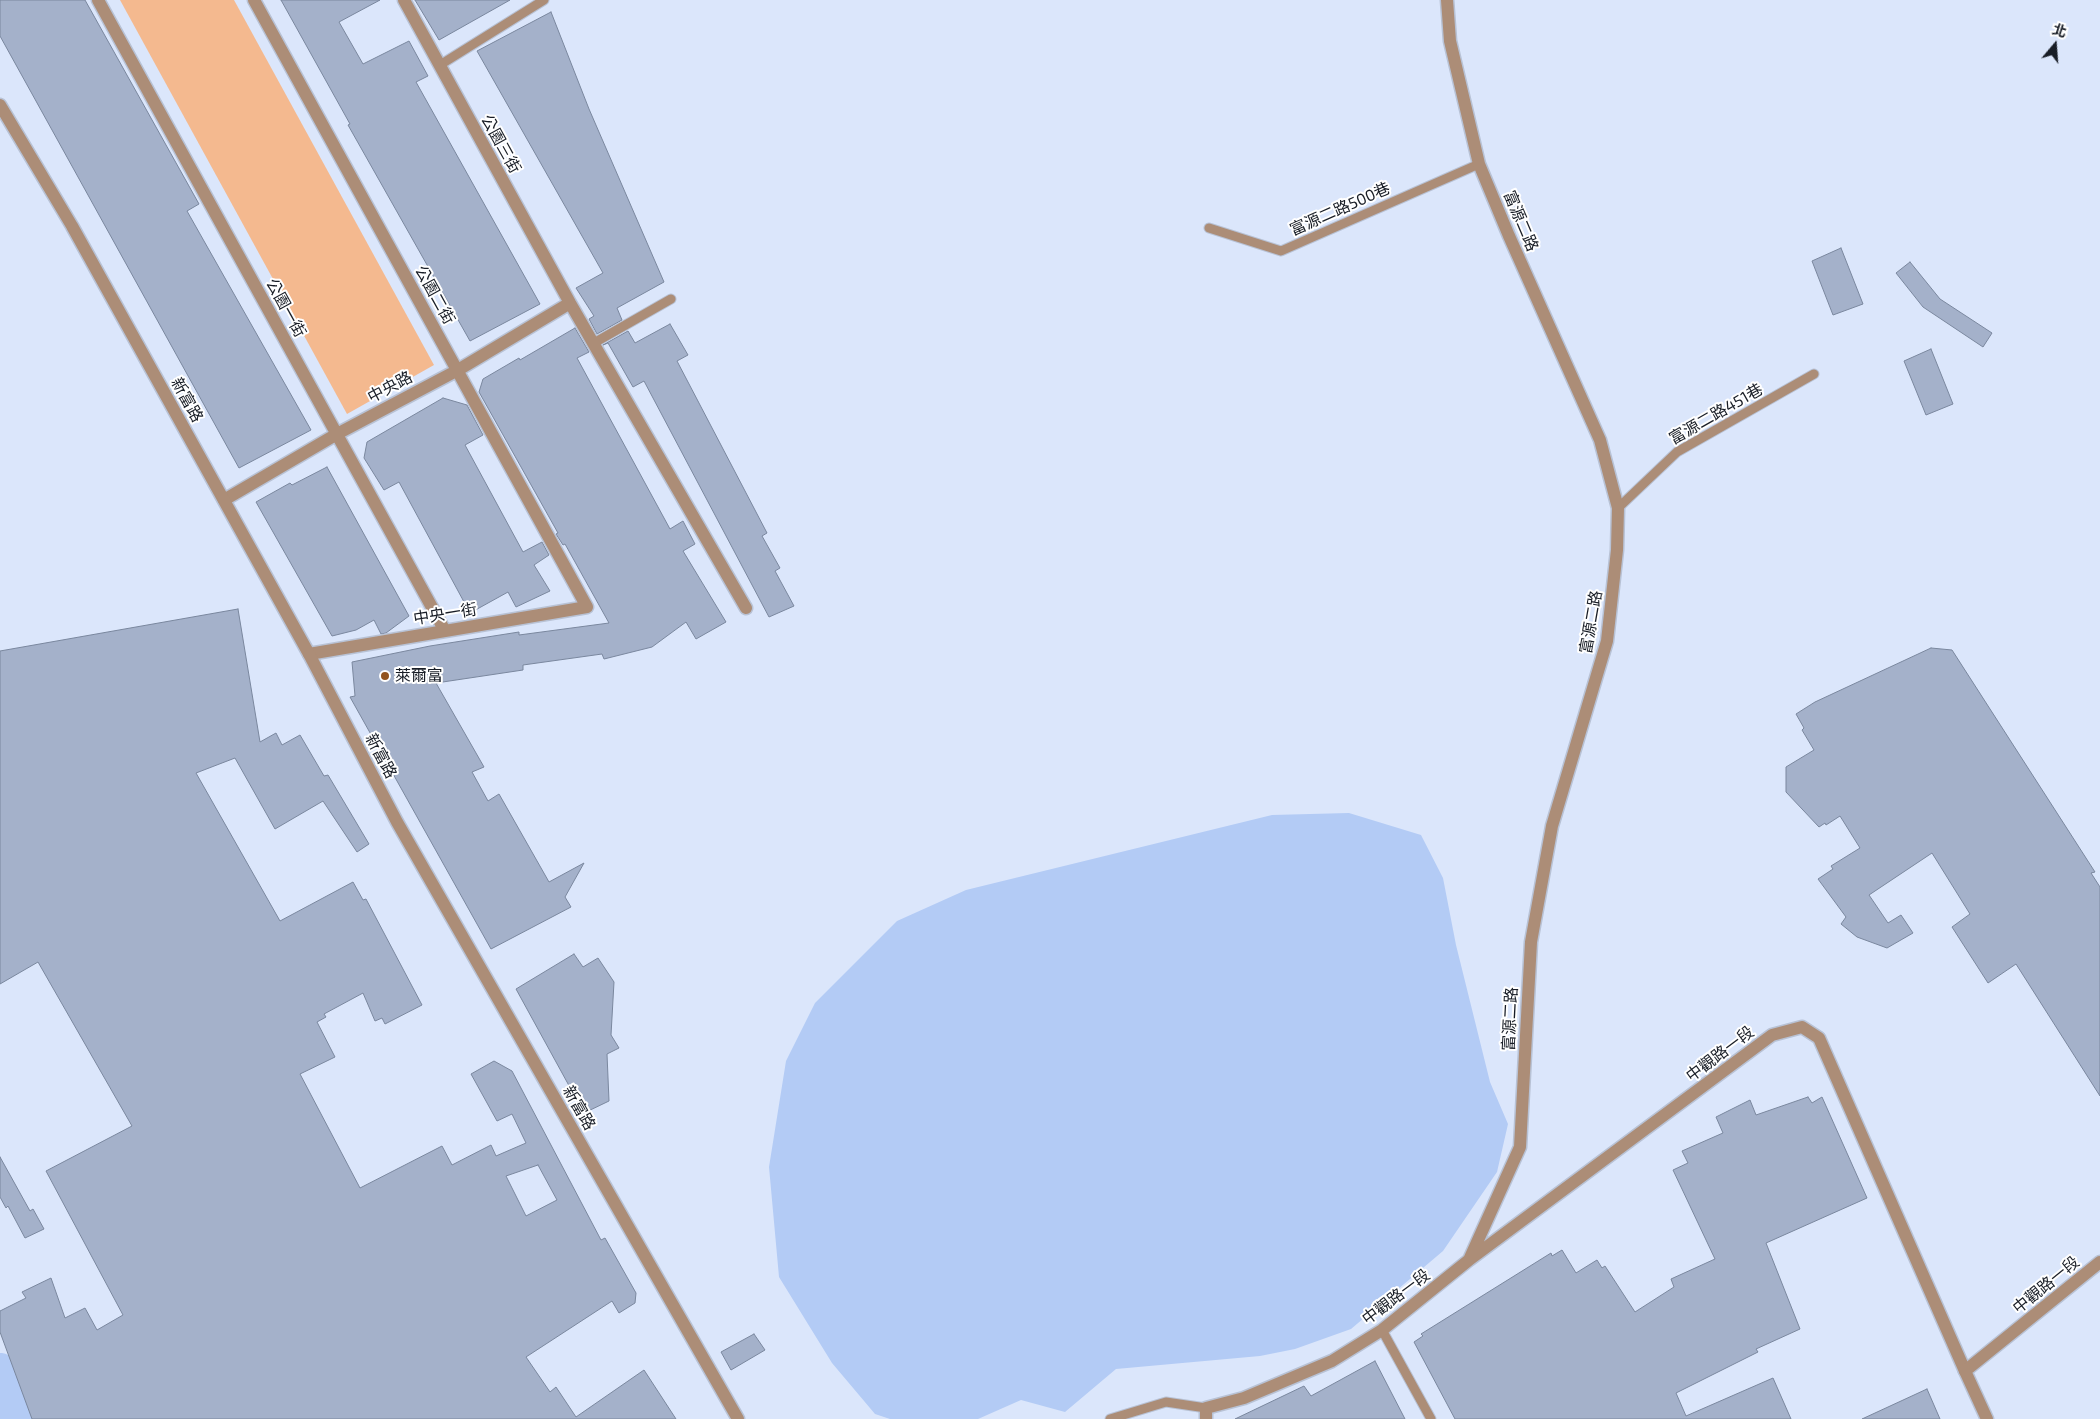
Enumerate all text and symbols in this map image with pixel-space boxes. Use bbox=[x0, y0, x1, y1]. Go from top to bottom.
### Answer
north arrow bbox=[2030, 20, 2080, 70]
text: 北 bbox=[2051, 20, 2069, 41]
street label: 公園三街 bbox=[477, 111, 525, 177]
street label: 富源二路500巷 bbox=[1287, 178, 1393, 240]
street label: 富源二路 bbox=[1500, 188, 1542, 254]
street label: 公園二街 bbox=[411, 262, 459, 328]
street label: 公園一街 bbox=[262, 275, 310, 341]
street label: 中央路 bbox=[364, 367, 416, 407]
street label: 新富路 bbox=[167, 374, 207, 426]
street label: 富源二路451巷 bbox=[1666, 379, 1766, 449]
street label: 富源二路 bbox=[1576, 589, 1606, 655]
street label: 中央一街 bbox=[412, 600, 478, 628]
place label: 萊爾富 bbox=[395, 666, 443, 686]
marker: 萊爾富 bbox=[379, 670, 391, 682]
street label: 新富路 bbox=[361, 730, 401, 782]
street label: 富源二路 bbox=[1499, 987, 1521, 1051]
street label: 中觀路一段 bbox=[1682, 1022, 1758, 1086]
street label: 新富路 bbox=[559, 1082, 599, 1134]
street label: 中觀路一段 bbox=[2009, 1252, 2083, 1318]
street label: 中觀路一段 bbox=[1358, 1265, 1434, 1329]

